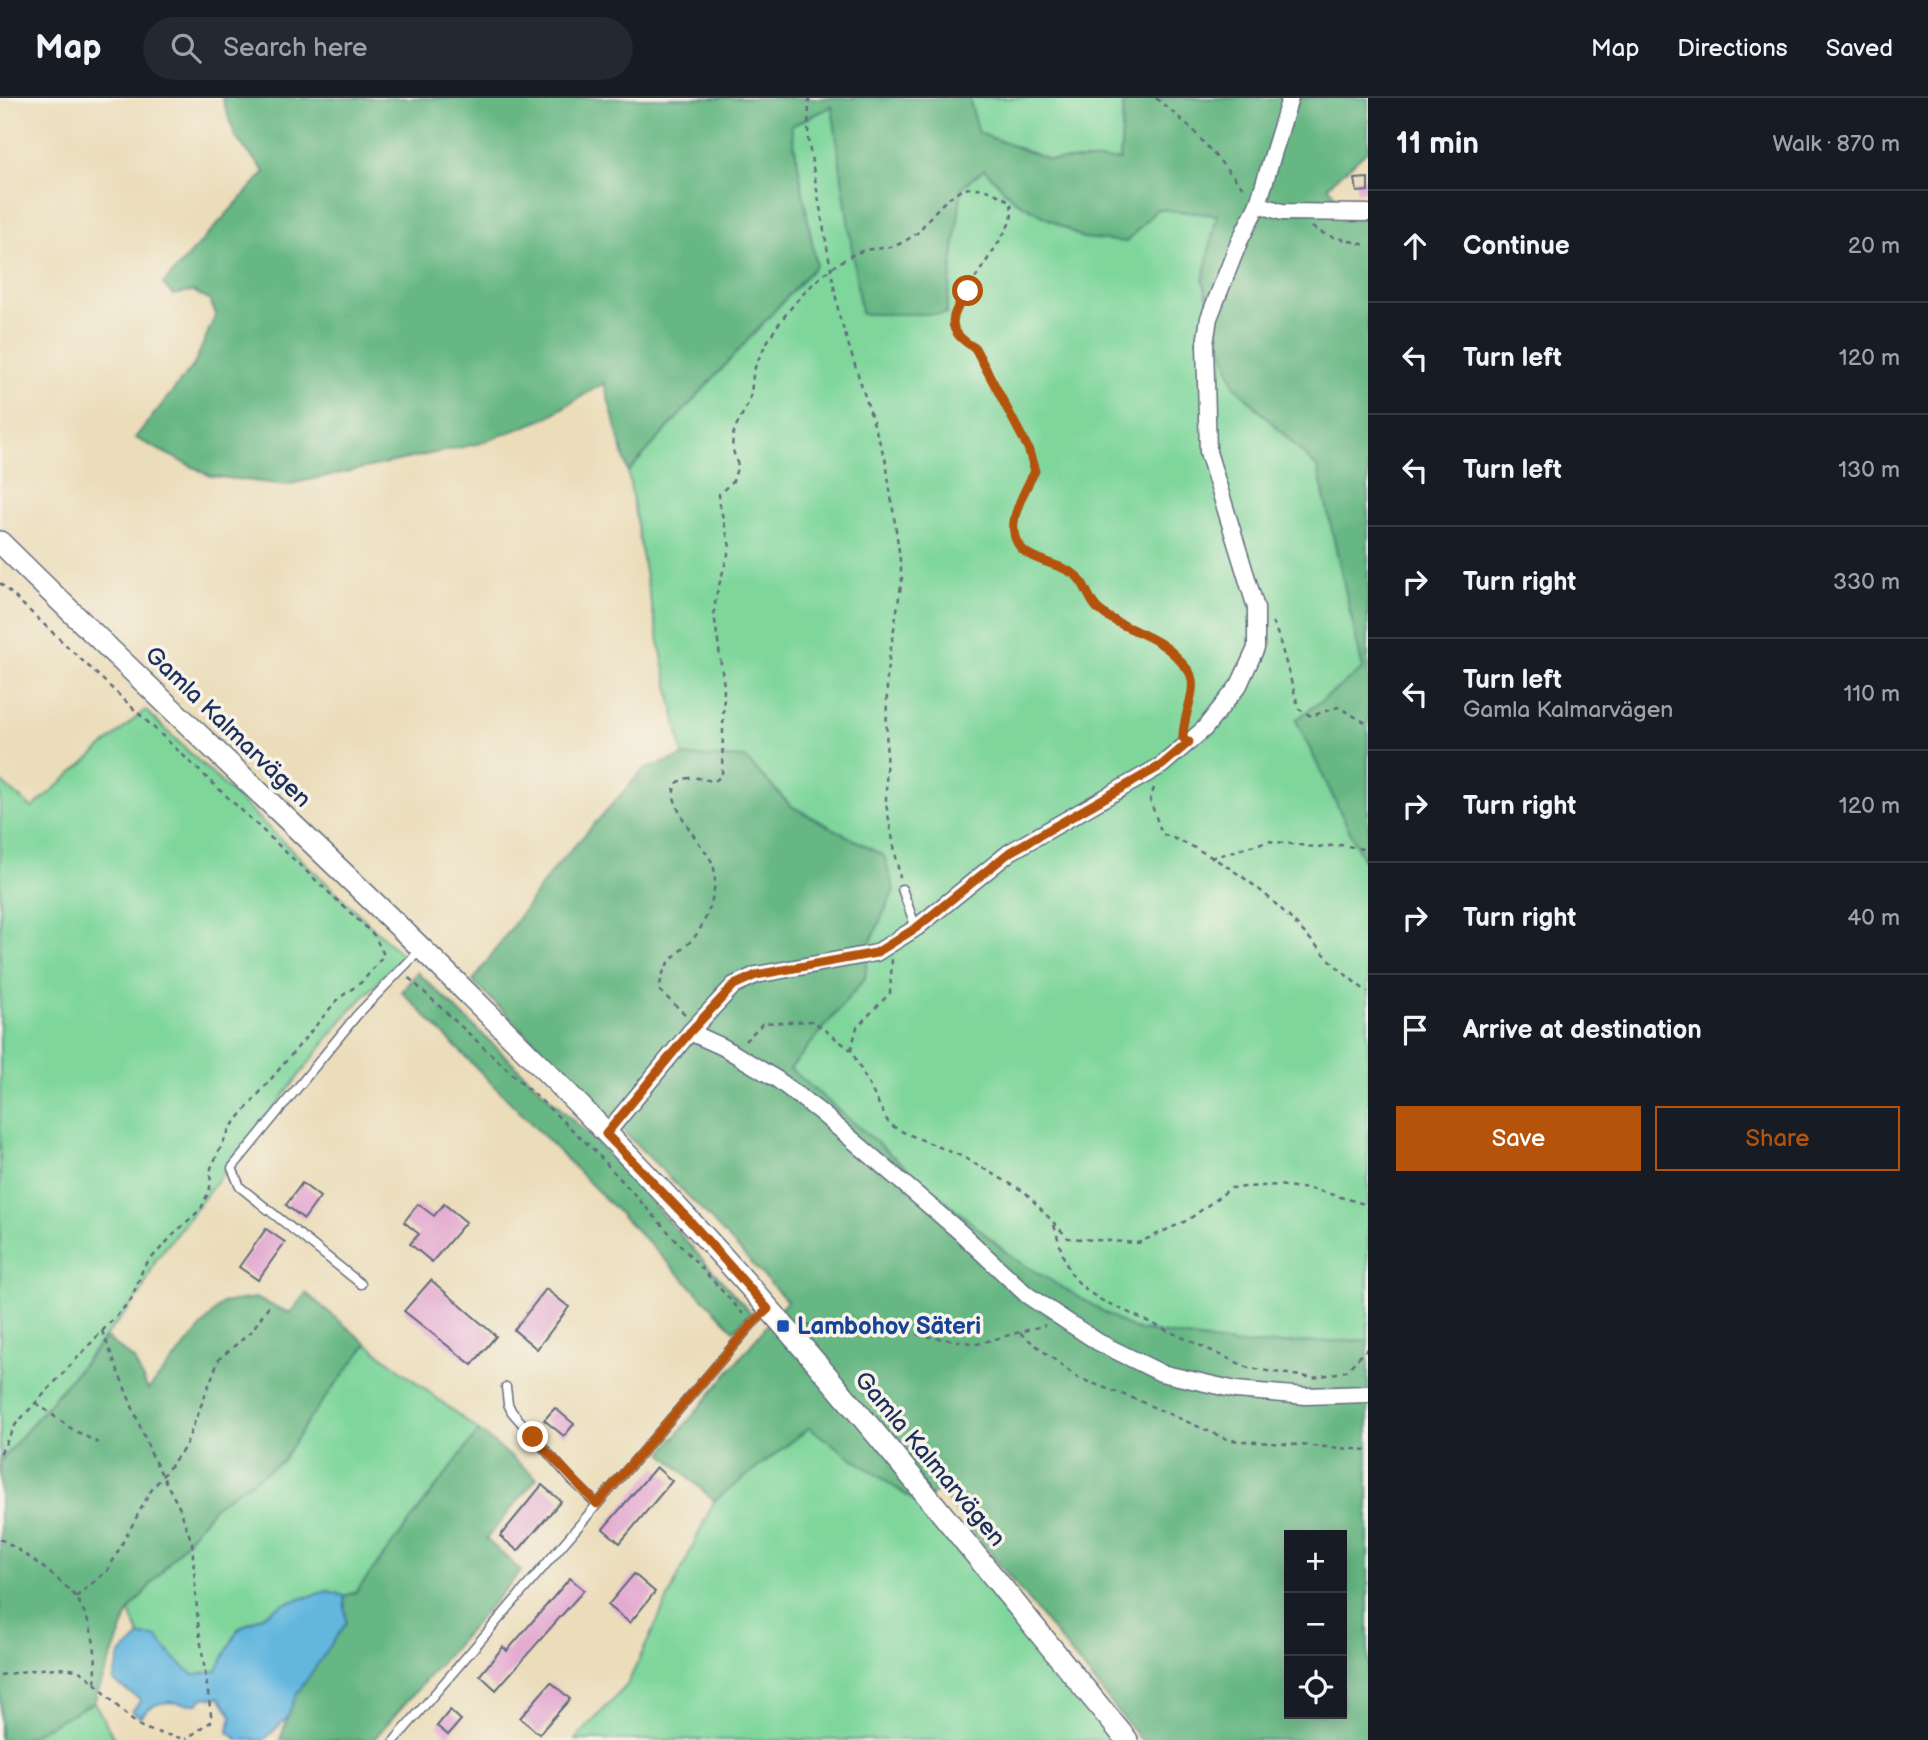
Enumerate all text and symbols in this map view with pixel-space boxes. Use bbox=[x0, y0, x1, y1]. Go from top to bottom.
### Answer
search box bbox=[143, 17, 633, 80]
text: Map bbox=[35, 28, 101, 68]
icon: search bbox=[167, 29, 205, 67]
text: Search here bbox=[223, 33, 367, 64]
text: Map bbox=[1591, 34, 1639, 63]
text: Directions bbox=[1677, 34, 1788, 63]
text: Saved bbox=[1826, 34, 1893, 63]
text: 11 min bbox=[1396, 126, 1479, 162]
text: Walk · 870 m bbox=[1772, 130, 1900, 158]
icon: ahead bbox=[1396, 227, 1434, 265]
text: Continue bbox=[1463, 231, 1570, 262]
text: 20 m bbox=[1848, 232, 1900, 260]
route start bbox=[952, 275, 983, 306]
icon: left bbox=[1396, 339, 1434, 377]
text: Turn left bbox=[1463, 343, 1562, 374]
text: 120 m bbox=[1839, 344, 1900, 372]
icon: left bbox=[1396, 451, 1434, 489]
text: Turn left bbox=[1463, 455, 1562, 486]
text: 130 m bbox=[1838, 456, 1900, 484]
icon: right bbox=[1396, 563, 1434, 601]
text: Turn right bbox=[1463, 567, 1576, 598]
text: 330 m bbox=[1833, 568, 1900, 596]
street label: Gamla Kalmarvägen bbox=[139, 640, 317, 814]
text: Turn left bbox=[1463, 665, 1562, 696]
icon: left bbox=[1396, 675, 1434, 713]
text: 110 m bbox=[1843, 680, 1900, 708]
text: Gamla Kalmarvägen bbox=[1463, 696, 1673, 724]
icon: right bbox=[1396, 787, 1434, 825]
text: Turn right bbox=[1463, 791, 1576, 822]
text: 120 m bbox=[1839, 792, 1900, 820]
icon: right bbox=[1396, 899, 1434, 937]
text: Turn right bbox=[1463, 903, 1576, 934]
text: 40 m bbox=[1847, 904, 1900, 932]
icon: arrive bbox=[1396, 1011, 1434, 1049]
text: Arrive at destination bbox=[1463, 1015, 1702, 1046]
button: Save bbox=[1396, 1106, 1641, 1171]
button: Share bbox=[1655, 1106, 1900, 1171]
place label: Lambohov Säteri bbox=[797, 1312, 981, 1341]
marker: Lambohov Säteri bbox=[775, 1318, 791, 1334]
street label: Gamla Kalmarvägen bbox=[848, 1366, 1012, 1552]
route end bbox=[517, 1421, 548, 1452]
map controls bbox=[1284, 1530, 1347, 1719]
button: + bbox=[1284, 1530, 1347, 1593]
button: − bbox=[1284, 1593, 1347, 1656]
button: locate bbox=[1284, 1656, 1347, 1719]

